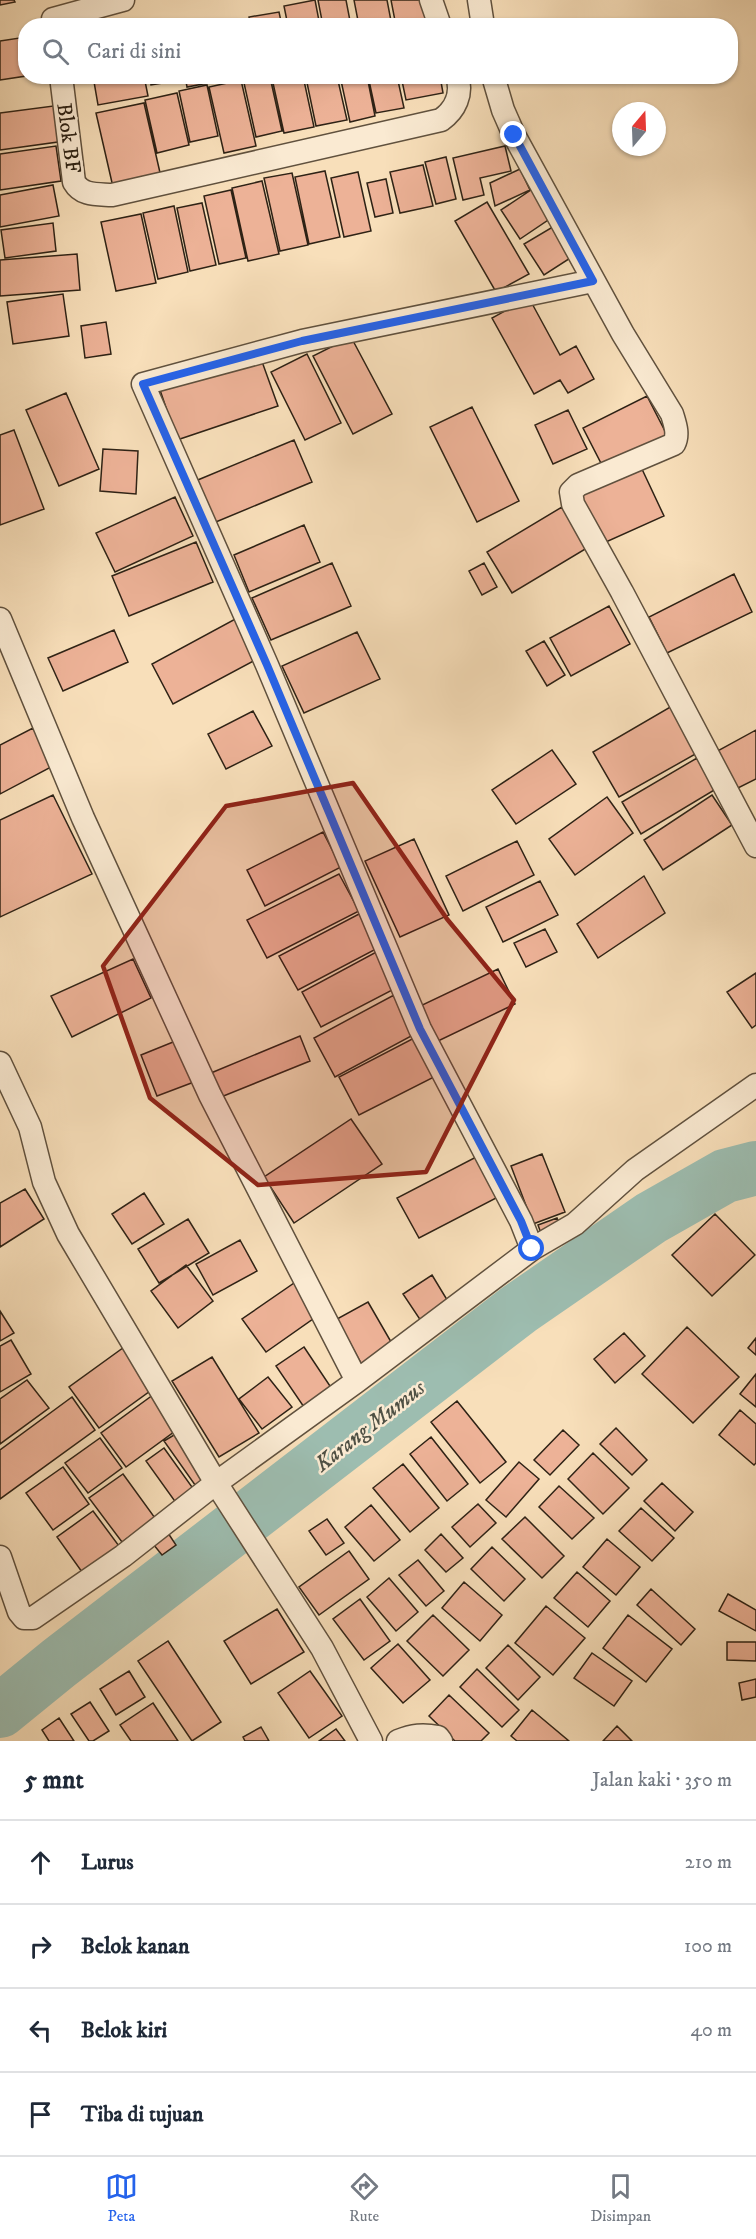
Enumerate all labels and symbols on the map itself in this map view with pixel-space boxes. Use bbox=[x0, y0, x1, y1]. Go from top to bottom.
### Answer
street label: Blok BF bbox=[50, 101, 86, 175]
north arrow bbox=[612, 102, 666, 156]
route end bbox=[500, 121, 526, 147]
route start bbox=[518, 1235, 544, 1261]
water label: Karang Mumus bbox=[309, 1374, 432, 1478]

